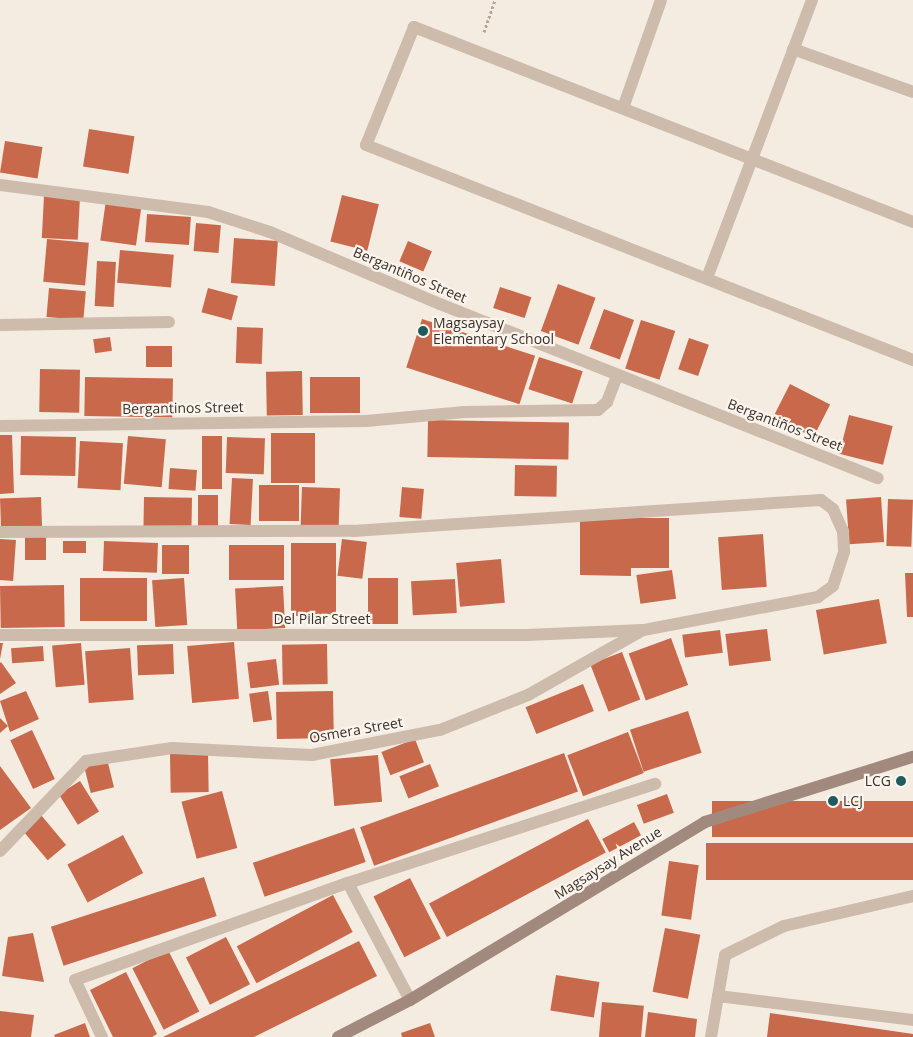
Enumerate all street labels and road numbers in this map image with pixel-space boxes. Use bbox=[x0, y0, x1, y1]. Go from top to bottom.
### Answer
street label: Bergantiños Street bbox=[351, 244, 469, 306]
street label: Bergantiños Street bbox=[725, 395, 845, 455]
street label: Bergantinos Street bbox=[122, 399, 244, 417]
street label: Del Pilar Street bbox=[274, 611, 370, 627]
street label: Osmera Street bbox=[308, 714, 404, 746]
street label: Magsaysay Avenue bbox=[551, 823, 665, 903]

